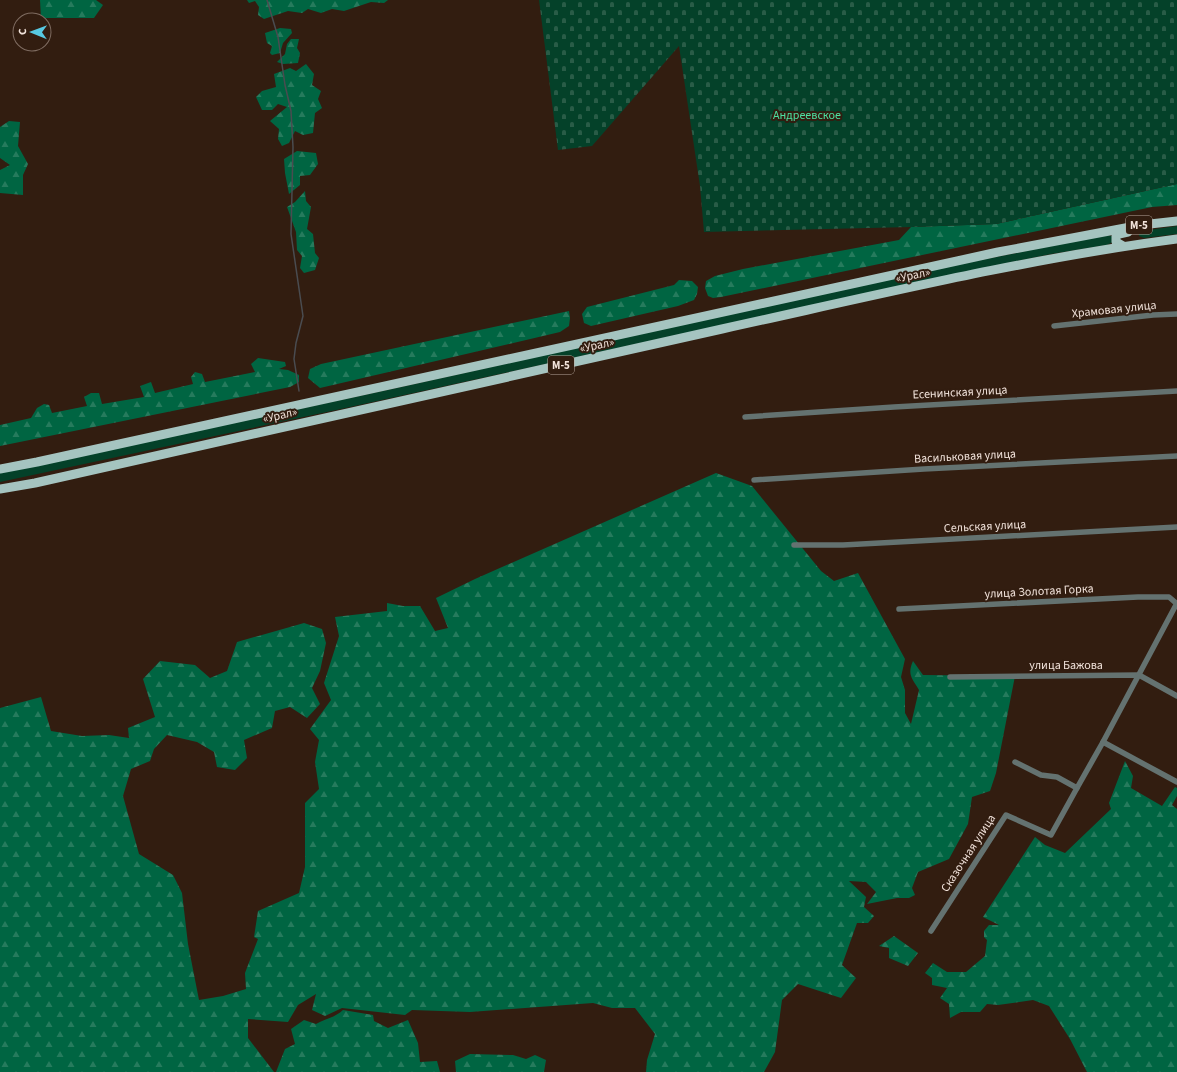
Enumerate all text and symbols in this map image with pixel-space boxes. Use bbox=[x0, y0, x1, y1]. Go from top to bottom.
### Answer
north arrow bbox=[12, 12, 52, 52]
text: С bbox=[15, 28, 30, 35]
park label: Андреевское bbox=[773, 107, 841, 124]
road number: М-5 bbox=[1126, 216, 1152, 234]
street label: «Урал» bbox=[894, 264, 932, 287]
street label: Храмовая улица bbox=[1071, 297, 1157, 322]
street label: «Урал» bbox=[578, 334, 616, 357]
road number: М-5 bbox=[548, 356, 574, 374]
street label: Есенинская улица bbox=[912, 382, 1008, 403]
street label: «Урал» bbox=[261, 403, 299, 428]
street label: Васильковая улица bbox=[914, 445, 1016, 468]
street label: Сельская улица bbox=[943, 516, 1027, 537]
street label: улица Золотая Горка bbox=[984, 580, 1094, 603]
street label: улица Бажова bbox=[1029, 657, 1103, 674]
street label: Сказочная улица bbox=[937, 811, 1000, 896]

